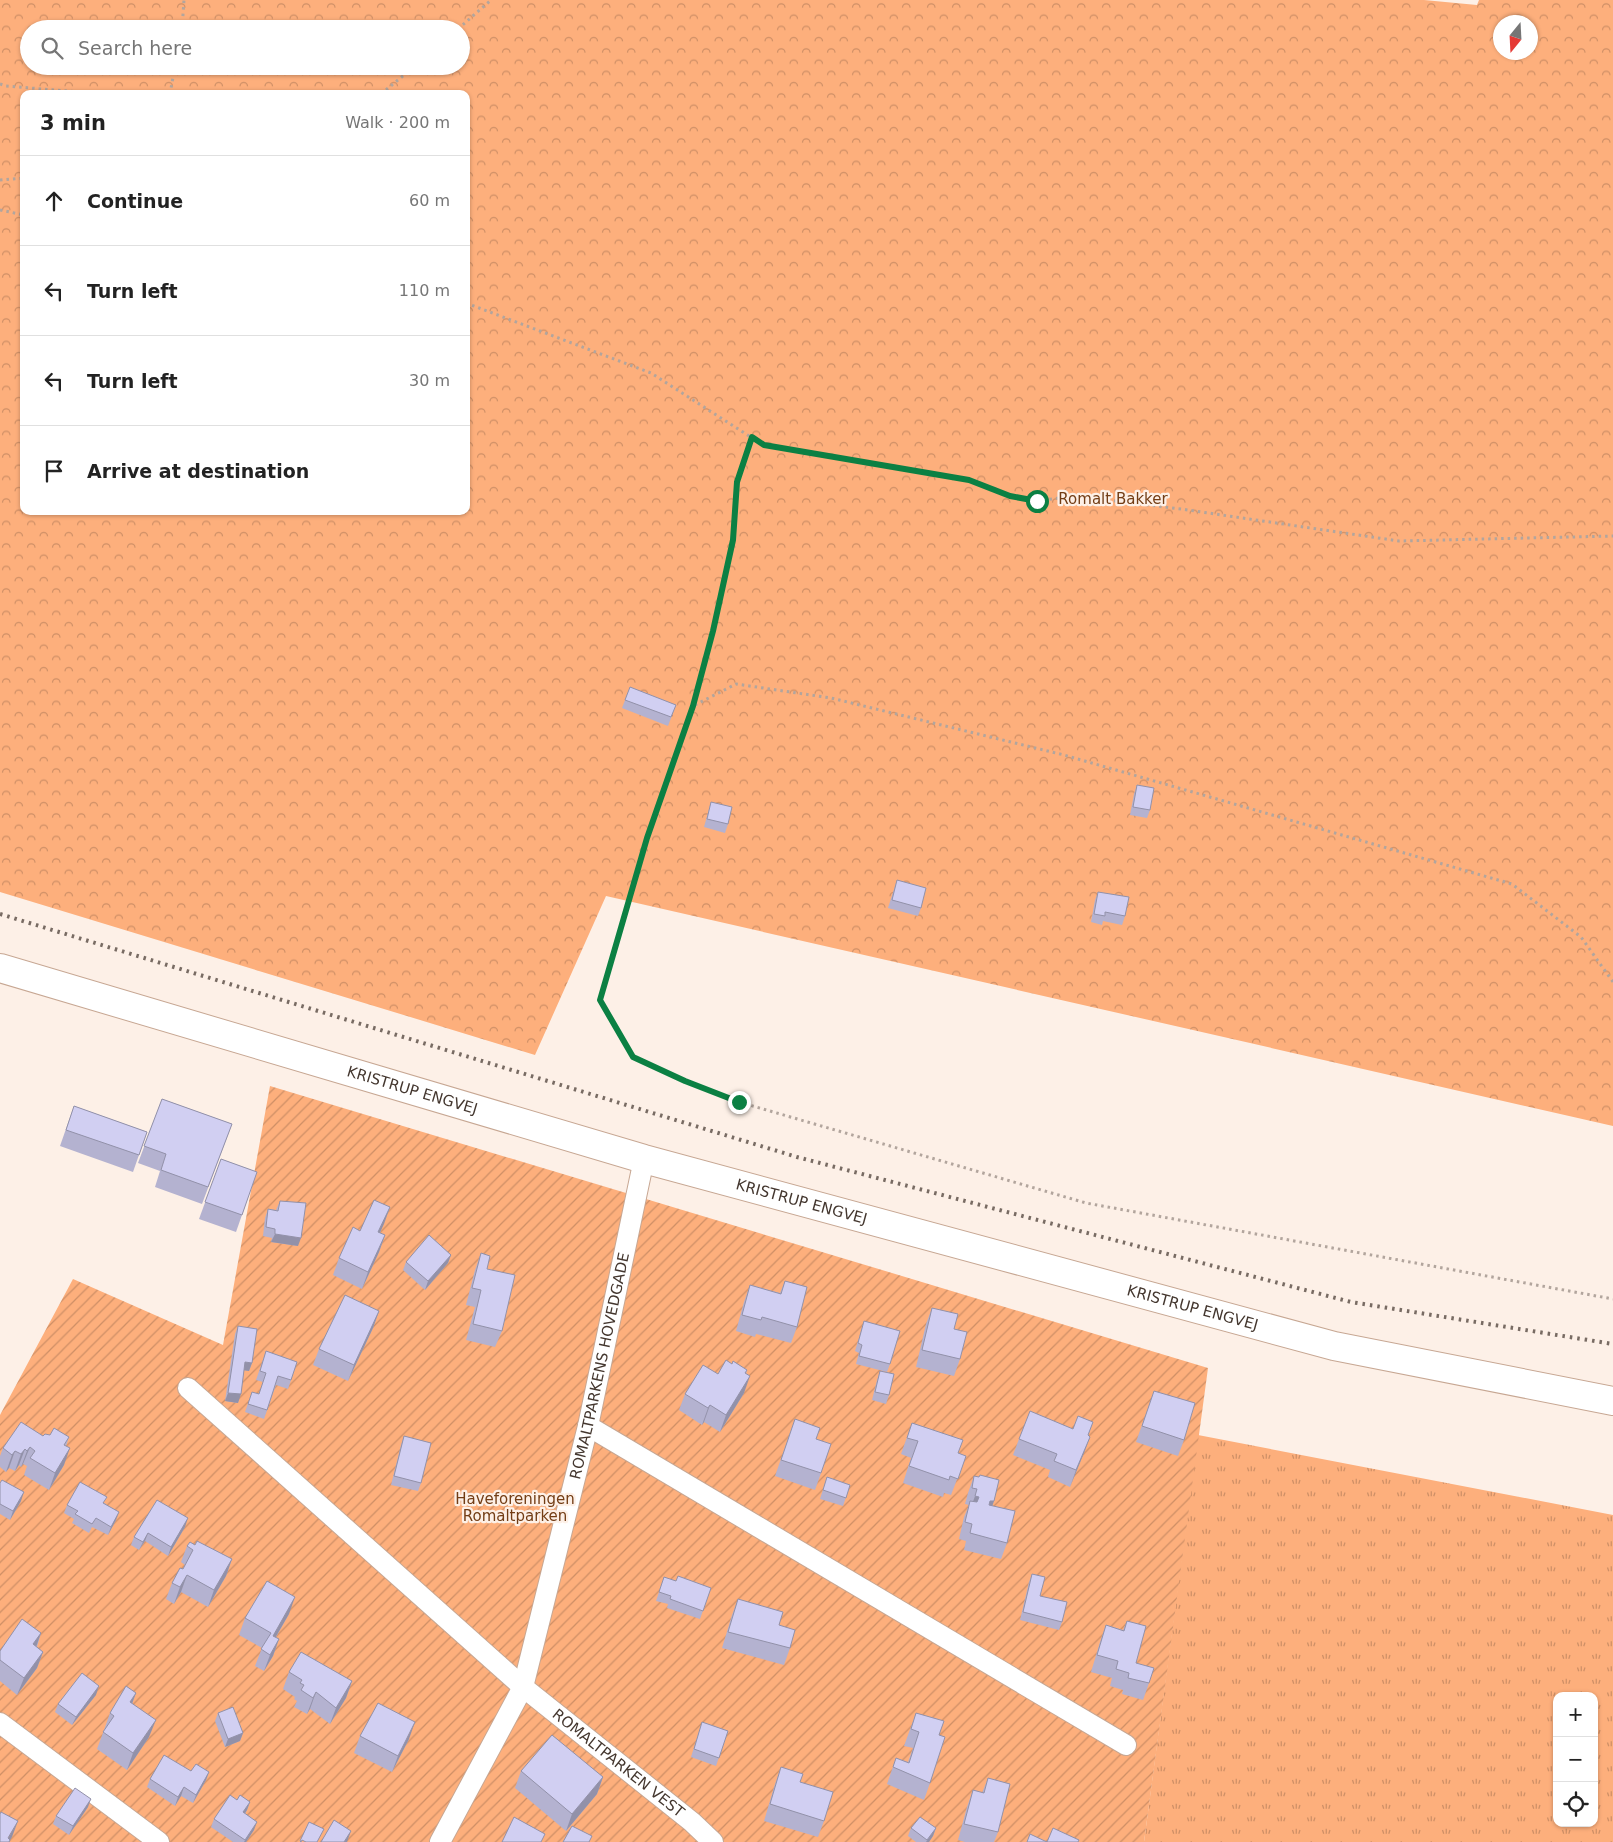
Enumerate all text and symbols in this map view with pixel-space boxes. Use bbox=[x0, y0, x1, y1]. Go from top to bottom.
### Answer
north arrow bbox=[1493, 15, 1538, 60]
search box bbox=[20, 20, 470, 75]
icon: search bbox=[38, 34, 66, 62]
text: Search here bbox=[78, 37, 192, 59]
text: 3 min bbox=[40, 111, 106, 135]
text: Walk · 200 m bbox=[345, 113, 450, 132]
icon: ahead bbox=[40, 187, 68, 215]
text: Continue bbox=[87, 190, 183, 212]
text: 60 m bbox=[409, 191, 450, 210]
icon: left bbox=[40, 277, 68, 305]
text: Turn left bbox=[87, 280, 178, 302]
text: 110 m bbox=[399, 281, 450, 300]
icon: left bbox=[40, 367, 68, 395]
text: Turn left bbox=[87, 370, 178, 392]
text: 30 m bbox=[409, 371, 450, 390]
icon: arrive bbox=[40, 457, 68, 485]
text: Arrive at destination bbox=[87, 460, 309, 482]
route start bbox=[1026, 490, 1049, 513]
park label: Romalt Bakker bbox=[1058, 490, 1168, 508]
street label: KRISTRUP ENGVEJ bbox=[345, 1062, 480, 1118]
route end bbox=[728, 1091, 751, 1114]
street label: KRISTRUP ENGVEJ bbox=[734, 1175, 869, 1228]
street label: ROMALTPARKENS HOVEDGADE bbox=[566, 1251, 633, 1481]
street label: KRISTRUP ENGVEJ bbox=[1125, 1281, 1260, 1334]
park label: Haveforeningen Romaltparken bbox=[455, 1490, 575, 1525]
map controls bbox=[1553, 1692, 1598, 1827]
button: + bbox=[1553, 1692, 1598, 1737]
street label: ROMALTPARKEN VEST bbox=[549, 1705, 688, 1822]
button: − bbox=[1553, 1737, 1598, 1782]
button: locate bbox=[1553, 1782, 1598, 1827]

